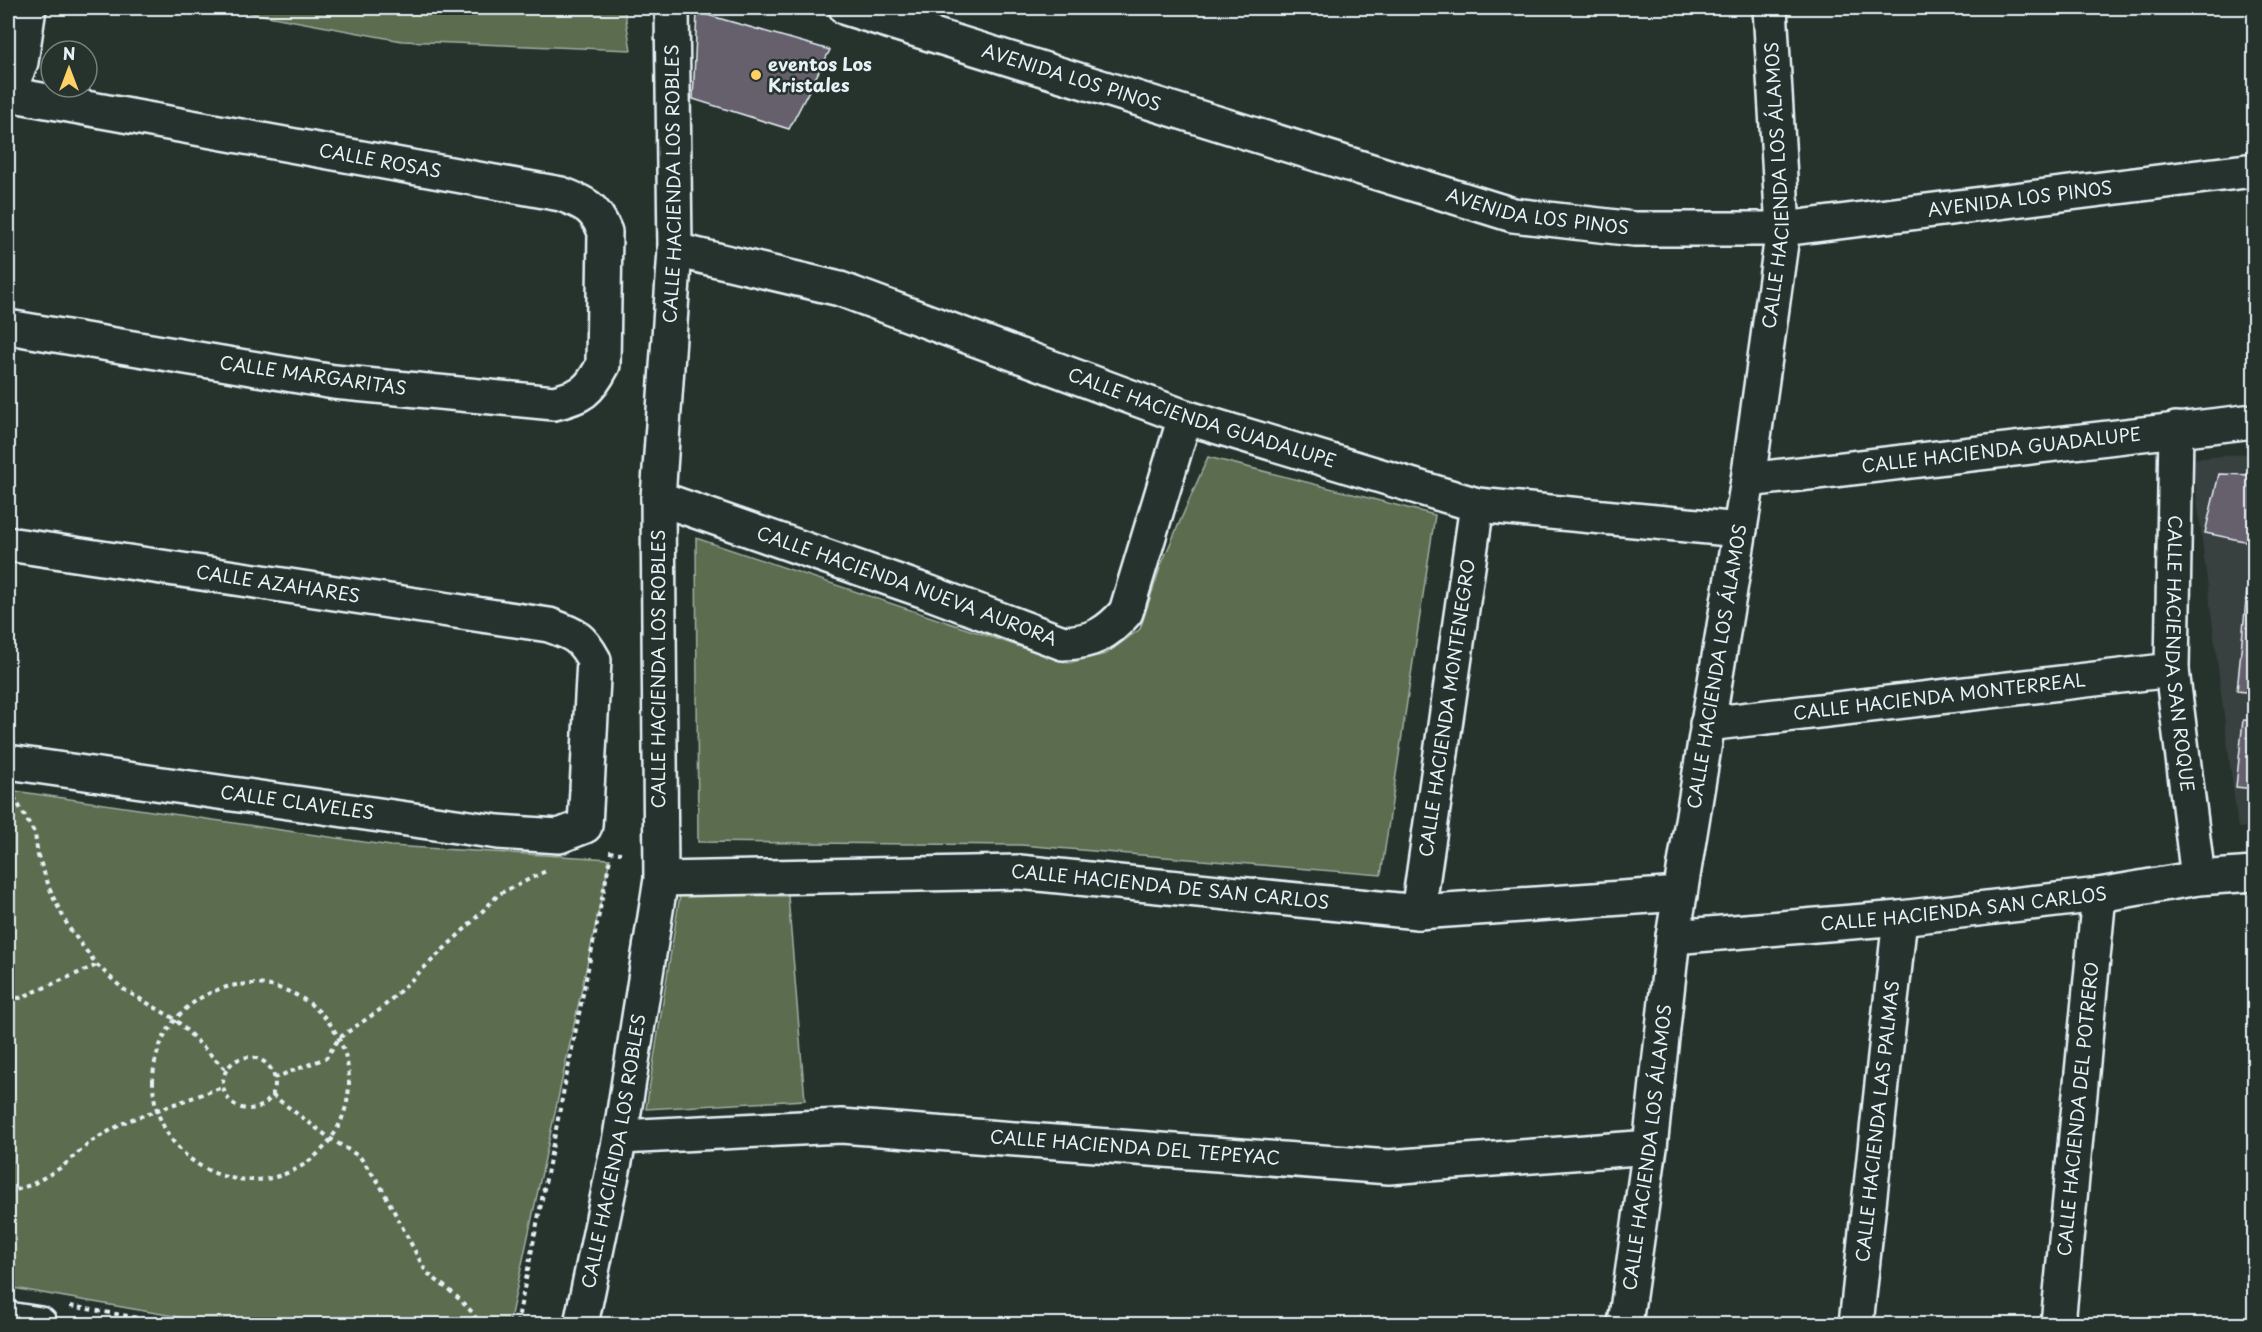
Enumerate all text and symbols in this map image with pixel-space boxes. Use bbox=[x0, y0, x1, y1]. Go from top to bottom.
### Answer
street label: AVENIDA LOS PINOS bbox=[979, 36, 1165, 117]
north arrow bbox=[39, 39, 99, 99]
text: N bbox=[63, 41, 75, 65]
street label: CALLE HACIENDA LOS ÁLAMOS bbox=[1754, 41, 1795, 330]
street label: CALLE HACIENDA LOS ROBLES bbox=[655, 44, 687, 324]
place label: eventos Los Kristales bbox=[768, 50, 872, 98]
marker: eventos Los Kristales bbox=[749, 68, 763, 82]
street label: CALLE ROSAS bbox=[317, 135, 443, 184]
street label: AVENIDA LOS PINOS bbox=[1926, 173, 2114, 223]
street label: AVENIDA LOS PINOS bbox=[1443, 180, 1631, 240]
street label: CALLE MARGARITAS bbox=[218, 348, 408, 401]
street label: CALLE HACIENDA GUADALUPE bbox=[1064, 360, 1340, 474]
street label: CALLE HACIENDA GUADALUPE bbox=[1860, 419, 2142, 479]
street label: CALLE HACIENDA SAN ROQUE bbox=[2159, 515, 2202, 793]
street label: CALLE HACIENDA NUEVA AURORA bbox=[753, 518, 1062, 652]
street label: CALLE HACIENDA LOS ÁLAMOS bbox=[1679, 522, 1753, 811]
street label: CALLE HACIENDA LOS ROBLES bbox=[644, 530, 671, 808]
street label: CALLE AZAHARES bbox=[194, 557, 362, 609]
street label: CALLE HACIENDA MONTENEGRO bbox=[1411, 557, 1481, 859]
street label: CALLE HACIENDA MONTERREAL bbox=[1792, 665, 2087, 726]
street label: CALLE CLAVELES bbox=[219, 777, 376, 826]
street label: CALLE HACIENDA DE SAN CARLOS bbox=[1011, 857, 1331, 915]
street label: CALLE HACIENDA SAN CARLOS bbox=[1819, 879, 2109, 937]
street label: CALLE HACIENDA DEL POTRERO bbox=[2050, 960, 2105, 1257]
street label: CALLE HACIENDA LAS PALMAS bbox=[1848, 979, 1905, 1263]
street label: CALLE HACIENDA LOS ÁLAMOS bbox=[1615, 1003, 1678, 1292]
street label: CALLE HACIENDA LOS ROBLES bbox=[574, 1012, 651, 1291]
street label: CALLE HACIENDA DEL TEPEYAC bbox=[989, 1122, 1281, 1171]

